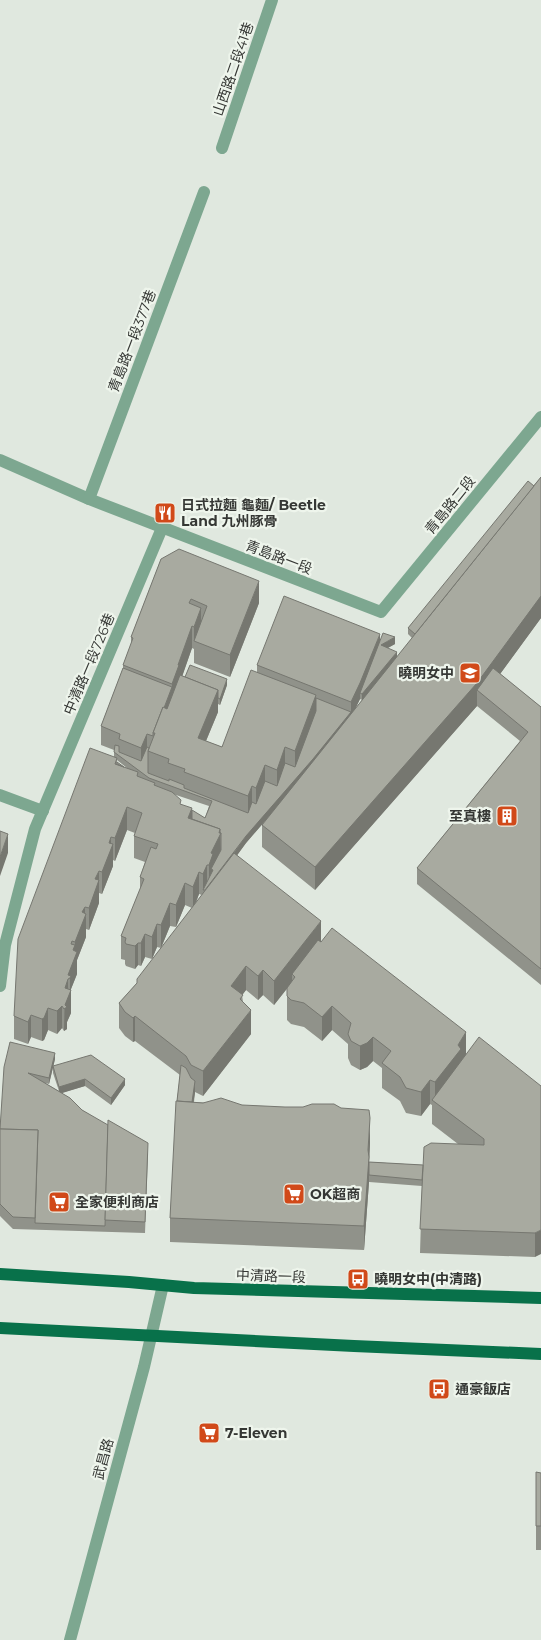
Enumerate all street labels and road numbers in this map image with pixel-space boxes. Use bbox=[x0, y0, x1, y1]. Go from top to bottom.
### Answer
street label: 山西路二段41巷 bbox=[209, 20, 257, 118]
street label: 青島路一段377巷 bbox=[104, 287, 160, 395]
street label: 青島路二段 bbox=[421, 472, 479, 538]
street label: 青島路一段 bbox=[243, 536, 315, 578]
street label: 中清路一段726巷 bbox=[59, 610, 119, 718]
street label: 中清路一段 bbox=[236, 1266, 306, 1286]
street label: 武昌路 bbox=[89, 1436, 117, 1482]

